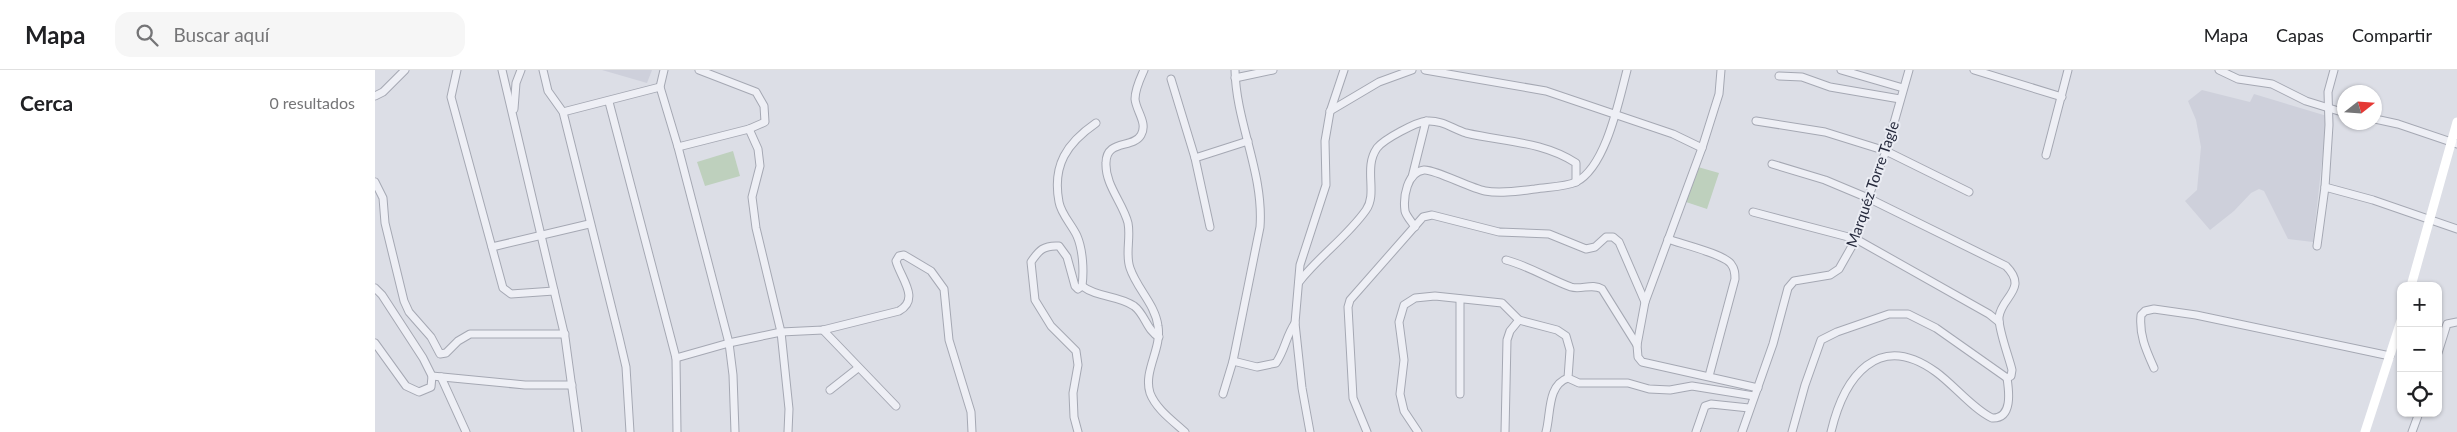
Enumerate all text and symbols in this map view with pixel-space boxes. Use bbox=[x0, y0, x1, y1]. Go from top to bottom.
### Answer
search box bbox=[115, 12, 465, 57]
text: Mapa bbox=[25, 20, 85, 49]
icon: search bbox=[133, 21, 161, 49]
text: Buscar aquí bbox=[173, 23, 269, 46]
text: Mapa bbox=[2204, 24, 2248, 46]
text: Capas bbox=[2276, 24, 2324, 46]
text: Compartir bbox=[2352, 24, 2432, 46]
north arrow bbox=[2337, 85, 2382, 130]
text: Cerca bbox=[20, 90, 73, 115]
text: 0 resultados bbox=[269, 93, 355, 112]
street label: Marquéz Torre Tagle bbox=[1842, 118, 1902, 250]
map controls bbox=[2397, 282, 2442, 417]
button: + bbox=[2397, 282, 2442, 327]
button: − bbox=[2397, 327, 2442, 372]
button: locate bbox=[2397, 372, 2442, 417]

